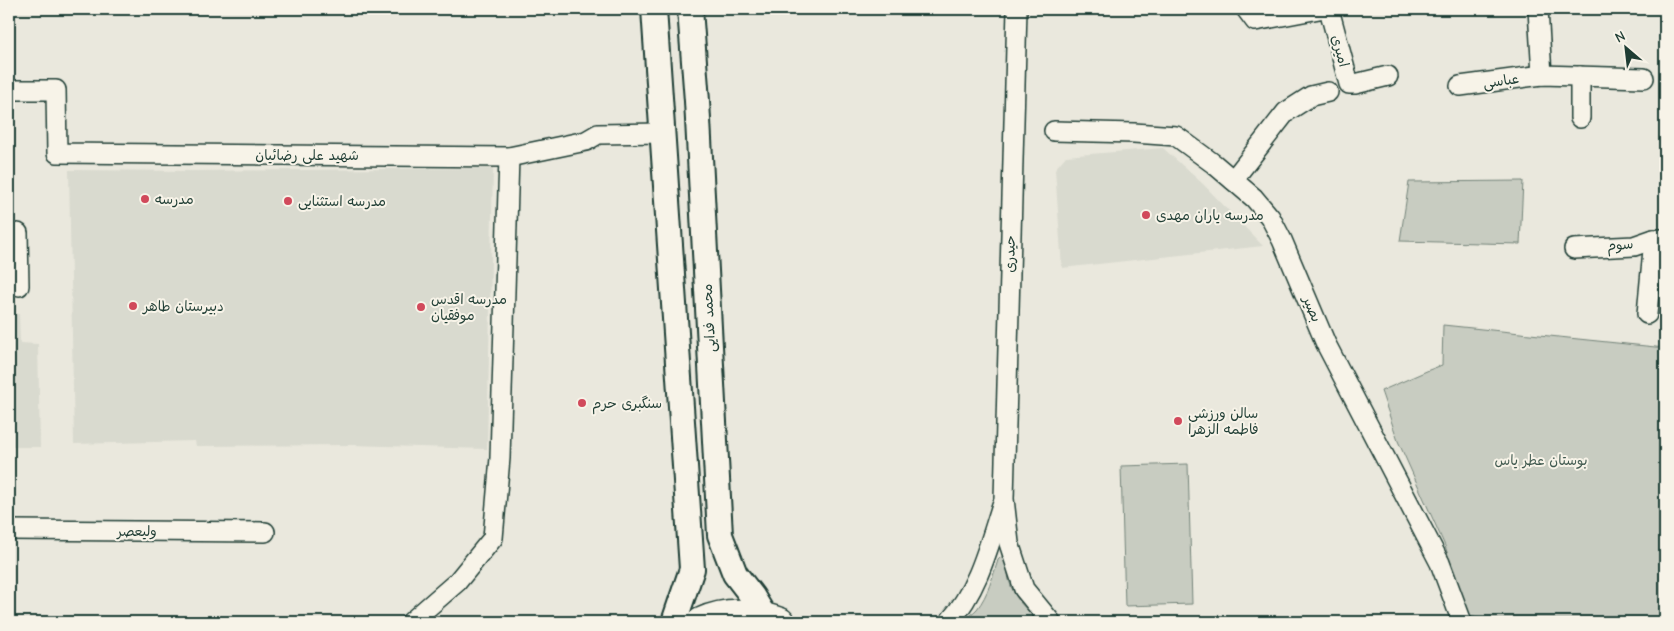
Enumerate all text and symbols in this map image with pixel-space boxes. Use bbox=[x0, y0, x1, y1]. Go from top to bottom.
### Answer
north arrow bbox=[1602, 22, 1652, 72]
text: N bbox=[1612, 27, 1628, 47]
street label: امیری bbox=[1328, 33, 1352, 69]
street label: عباسی bbox=[1482, 70, 1520, 92]
street label: شهید علی رضائیان bbox=[255, 147, 359, 164]
place label: مدرسه bbox=[155, 191, 194, 208]
marker: مدرسه bbox=[139, 193, 151, 205]
place label: مدرسه استثنایی bbox=[298, 193, 386, 210]
marker: مدرسه استثنایی bbox=[282, 195, 294, 207]
place label: مدرسه یاران مهدی bbox=[1156, 207, 1264, 224]
marker: مدرسه یاران مهدی bbox=[1140, 209, 1152, 221]
street label: حیدری bbox=[1001, 235, 1019, 273]
street label: سوم bbox=[1606, 235, 1634, 258]
street label: محمد فدایی bbox=[699, 283, 719, 353]
place label: مدرسه اقدس موفقیان bbox=[431, 291, 507, 324]
street label: بصیر bbox=[1299, 293, 1325, 325]
place label: دبیرستان طاهر bbox=[142, 298, 224, 315]
marker: دبیرستان طاهر bbox=[127, 300, 139, 312]
marker: مدرسه اقدس موفقیان bbox=[415, 301, 427, 313]
place label: سنگبری حرم bbox=[592, 395, 662, 415]
marker: سنگبری حرم bbox=[576, 397, 588, 409]
place label: سالن ورزشی فاطمه الزهرا bbox=[1188, 405, 1259, 438]
marker: سالن ورزشی فاطمه الزهرا bbox=[1172, 415, 1184, 427]
park label: بوستان عطر یاس bbox=[1495, 452, 1587, 469]
street label: ولیعصر bbox=[116, 523, 157, 540]

